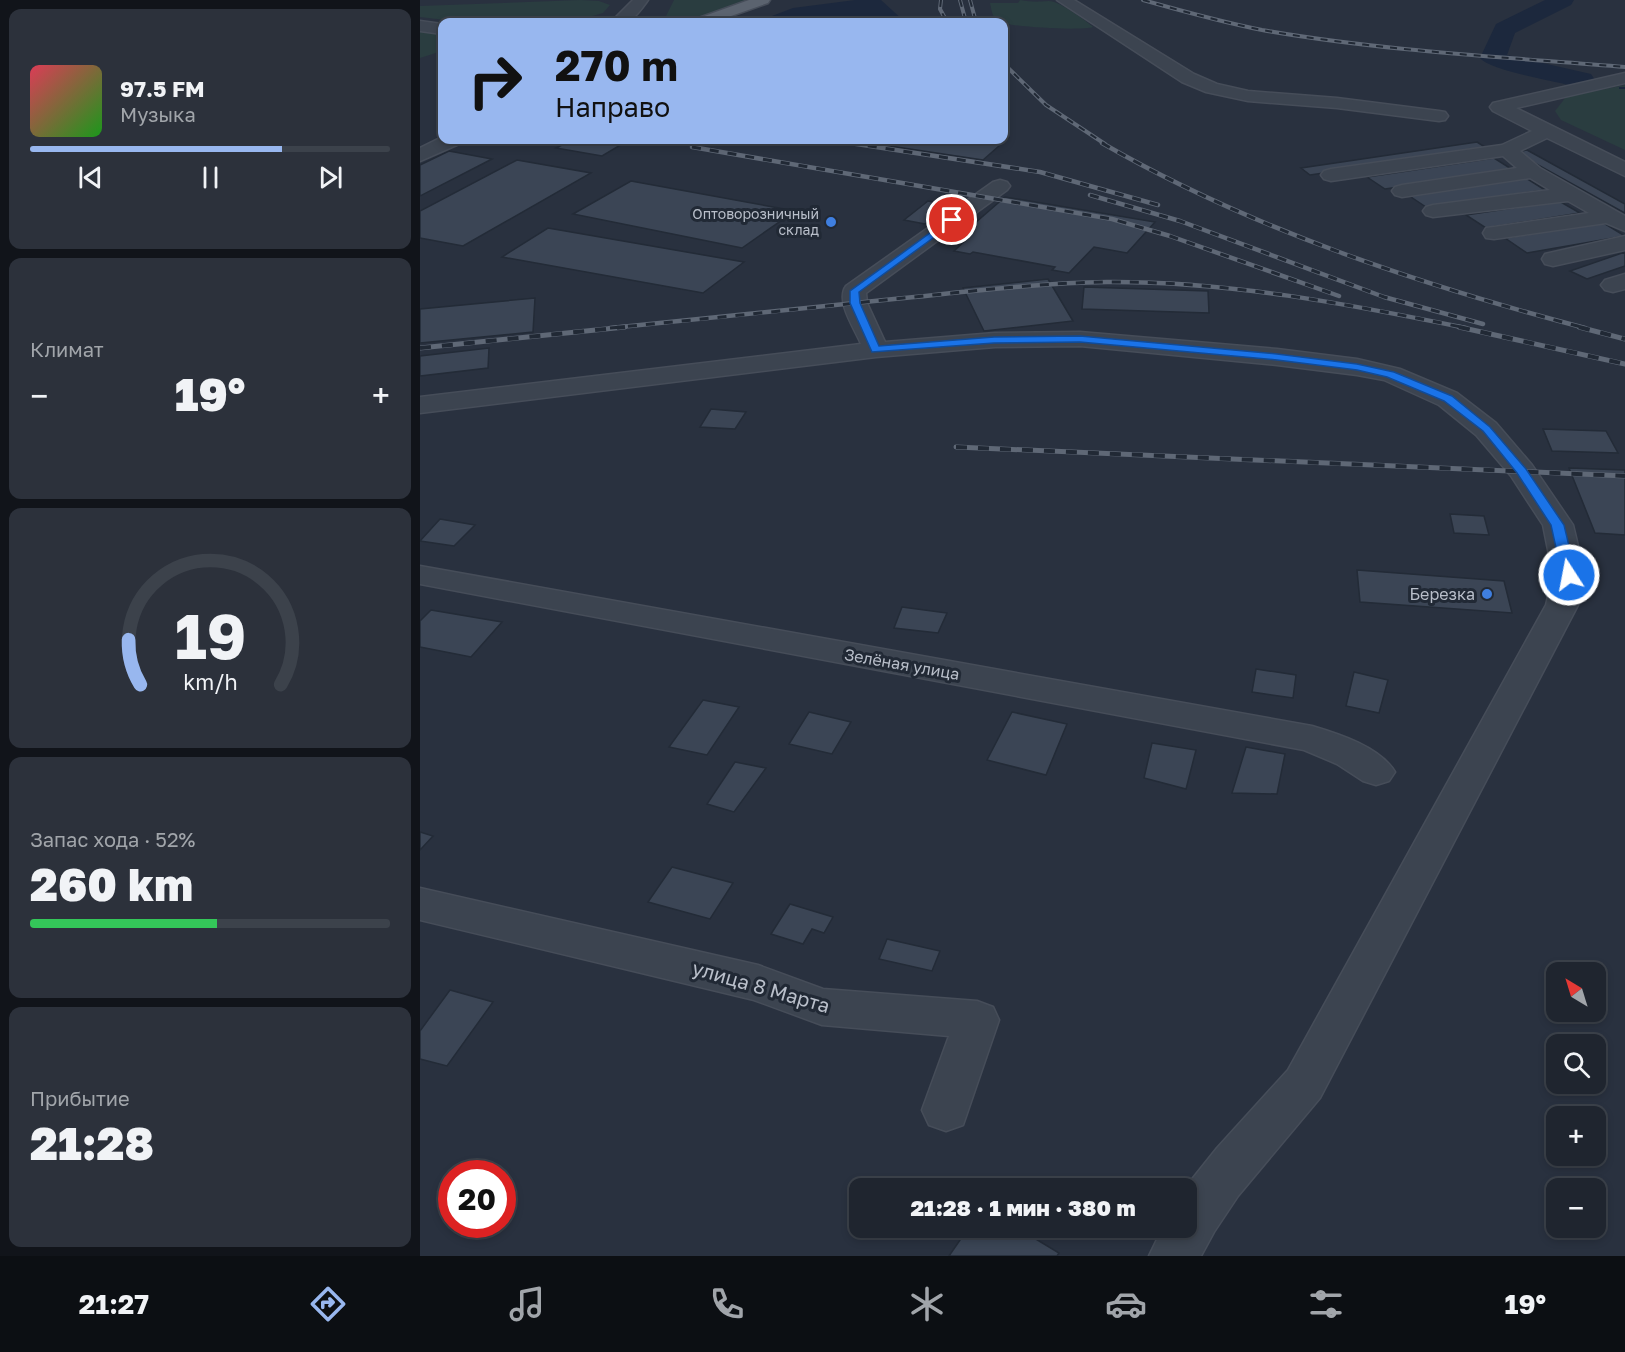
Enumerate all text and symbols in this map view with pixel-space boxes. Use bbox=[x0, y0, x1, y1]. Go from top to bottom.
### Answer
text: 270 m bbox=[555, 40, 678, 90]
icon: right bbox=[456, 42, 534, 120]
text: 97.5 FM bbox=[120, 75, 205, 102]
text: Направо bbox=[555, 91, 670, 123]
text: Музыка bbox=[120, 102, 196, 126]
icon: previous bbox=[74, 161, 107, 194]
icon: pause bbox=[194, 161, 227, 194]
icon: next bbox=[314, 161, 347, 194]
pin bbox=[926, 194, 977, 245]
icon: arrive bbox=[935, 203, 968, 236]
place label: Оптоворозничный склад bbox=[692, 205, 820, 238]
marker: Оптоворозничный склад bbox=[824, 215, 838, 229]
text: Климат bbox=[30, 337, 104, 361]
text: 19° bbox=[175, 367, 245, 421]
text: − bbox=[30, 376, 48, 415]
text: + bbox=[372, 376, 390, 415]
position arrow bbox=[1537, 543, 1601, 607]
place label: Березка bbox=[1409, 584, 1475, 604]
marker: Березка bbox=[1480, 587, 1494, 601]
text: 19 bbox=[174, 598, 246, 673]
street label: Зелёная улица bbox=[843, 644, 961, 684]
text: km/h bbox=[183, 669, 237, 695]
text: Запас хода · 52% bbox=[30, 827, 195, 851]
text: 260 km bbox=[30, 857, 193, 911]
street label: улица 8 Марта bbox=[690, 955, 833, 1017]
north arrow bbox=[1546, 962, 1606, 1022]
map controls bbox=[1546, 962, 1606, 1238]
button: search bbox=[1546, 1034, 1606, 1094]
text: Прибытие bbox=[30, 1086, 130, 1110]
button: + bbox=[1546, 1106, 1606, 1166]
text: 21:28 bbox=[30, 1116, 154, 1170]
speed limit sign: 20 bbox=[438, 1160, 516, 1238]
button: − bbox=[1546, 1178, 1606, 1238]
text: 21:28 · 1 мин · 380 m bbox=[910, 1194, 1136, 1221]
icon: directions bbox=[307, 1283, 349, 1325]
icon: music bbox=[506, 1283, 548, 1325]
icon: phone bbox=[706, 1283, 748, 1325]
icon: climate bbox=[906, 1283, 948, 1325]
icon: car bbox=[1105, 1283, 1147, 1325]
icon: filters bbox=[1305, 1283, 1347, 1325]
text: 21:27 bbox=[79, 1288, 149, 1320]
text: 19° bbox=[1505, 1288, 1546, 1320]

